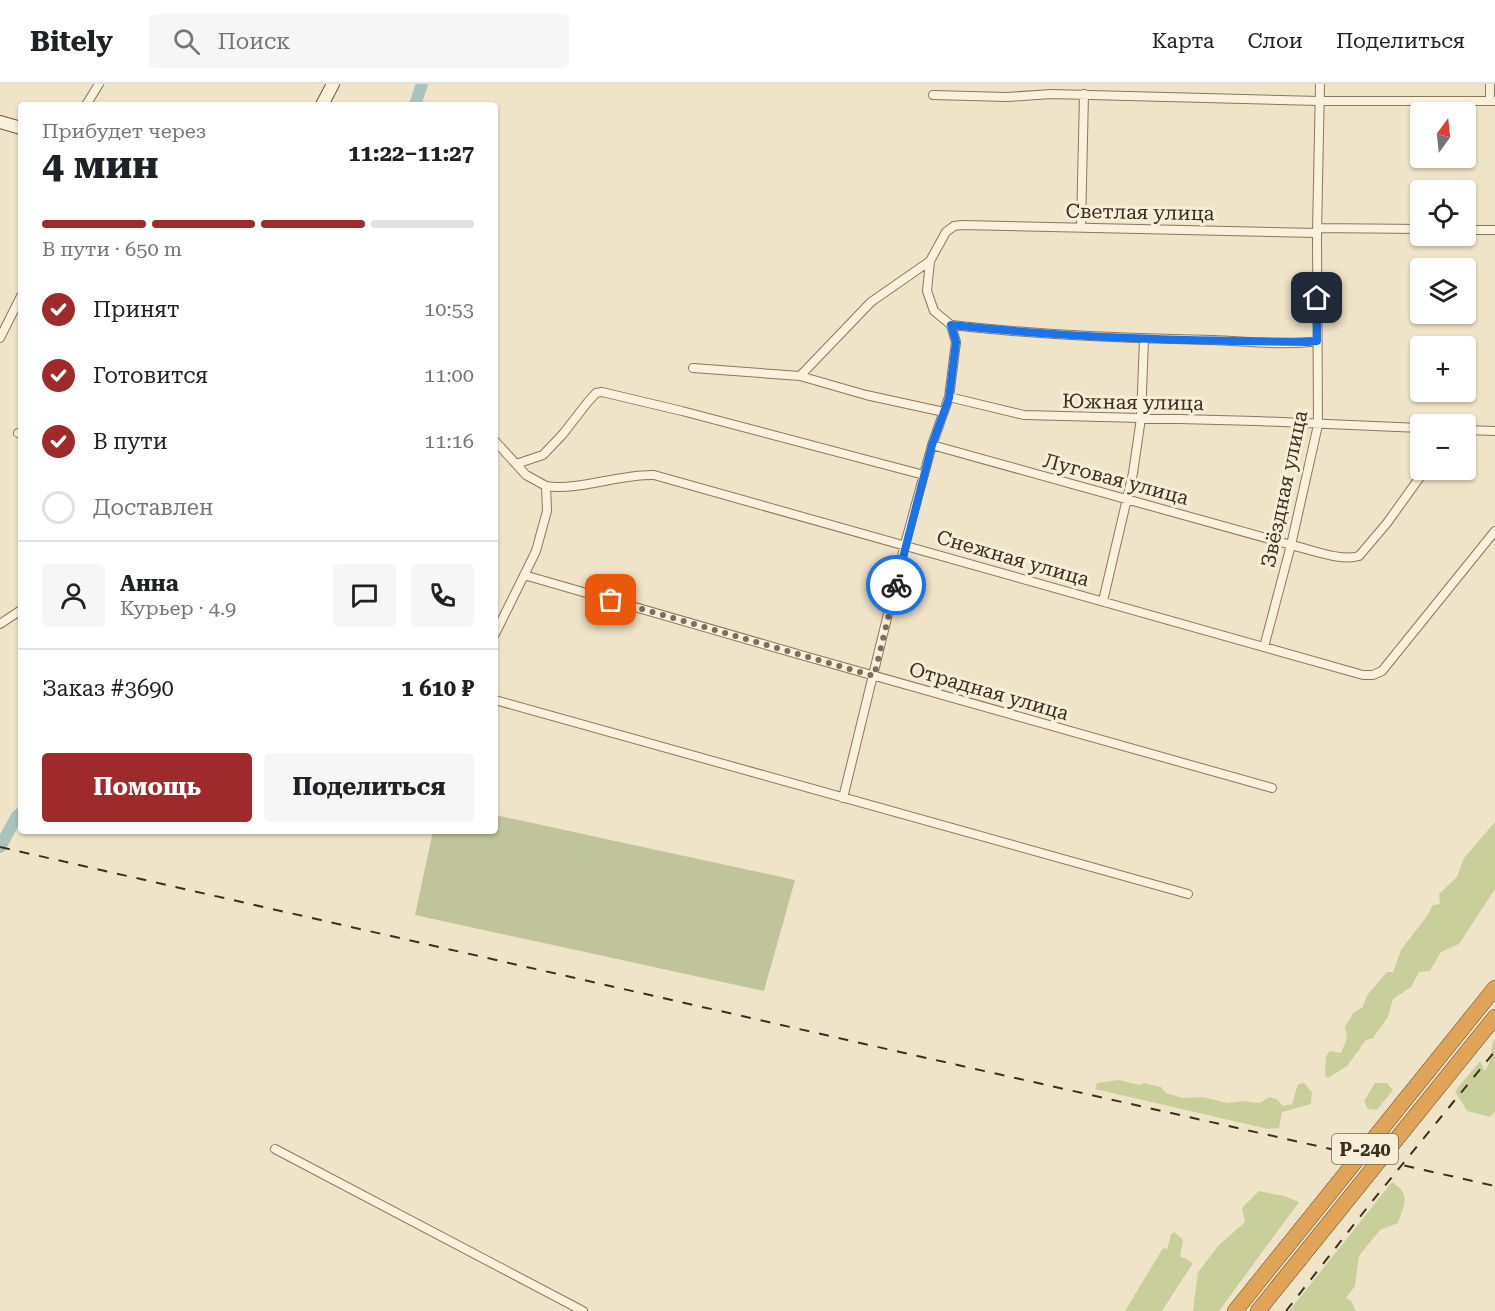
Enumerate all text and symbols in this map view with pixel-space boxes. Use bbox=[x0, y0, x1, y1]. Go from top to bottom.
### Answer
search box bbox=[149, 14, 569, 68]
text: Bitely bbox=[30, 25, 113, 58]
icon: search bbox=[170, 25, 203, 58]
text: Поиск bbox=[218, 29, 290, 54]
text: Карта bbox=[1152, 29, 1215, 53]
text: Слои bbox=[1248, 29, 1303, 53]
text: Поделиться bbox=[1336, 29, 1465, 53]
north arrow bbox=[1410, 102, 1476, 168]
map controls bbox=[1410, 102, 1476, 480]
text: Прибудет через bbox=[42, 119, 206, 143]
text: 11:22–11:27 bbox=[348, 141, 474, 166]
text: 4 мин bbox=[42, 142, 159, 188]
button: locate bbox=[1410, 180, 1476, 246]
street label: Светлая улица bbox=[1065, 199, 1215, 225]
text: В пути · 650 m bbox=[42, 237, 182, 261]
button: layers bbox=[1410, 258, 1476, 324]
pin bbox=[1291, 272, 1342, 323]
icon: home bbox=[1300, 281, 1333, 314]
icon: check bbox=[42, 293, 75, 326]
text: Принят bbox=[93, 297, 180, 322]
text: 10:53 bbox=[424, 297, 474, 321]
button: + bbox=[1410, 336, 1476, 402]
icon: check bbox=[42, 359, 75, 392]
text: Готовится bbox=[93, 363, 208, 388]
text: 11:00 bbox=[424, 363, 474, 387]
street label: Южная улица bbox=[1062, 389, 1204, 415]
street label: Звёздная улица bbox=[1256, 408, 1312, 570]
button: − bbox=[1410, 414, 1476, 480]
icon: check bbox=[42, 425, 75, 458]
text: В пути bbox=[93, 429, 168, 454]
text: 11:16 bbox=[424, 429, 474, 453]
street label: Луговая улица bbox=[1041, 448, 1191, 510]
text: Доставлен bbox=[93, 495, 213, 520]
street label: Снежная улица bbox=[934, 525, 1092, 591]
courier bbox=[866, 555, 926, 615]
button: person bbox=[42, 564, 105, 627]
button: chat bbox=[333, 564, 396, 627]
button: phone bbox=[411, 564, 474, 627]
icon: bike bbox=[880, 569, 913, 602]
text: Анна bbox=[120, 571, 179, 596]
pin bbox=[585, 574, 636, 625]
icon: bag bbox=[594, 583, 627, 616]
text: Курьер · 4.9 bbox=[120, 596, 236, 620]
street label: Отрадная улица bbox=[906, 657, 1072, 725]
text: Заказ #3690 bbox=[42, 676, 174, 701]
text: 1 610 ₽ bbox=[401, 676, 474, 701]
button: Помощь bbox=[42, 753, 252, 822]
button: Поделиться bbox=[264, 753, 474, 822]
road number: Р-240 bbox=[1332, 1134, 1398, 1164]

